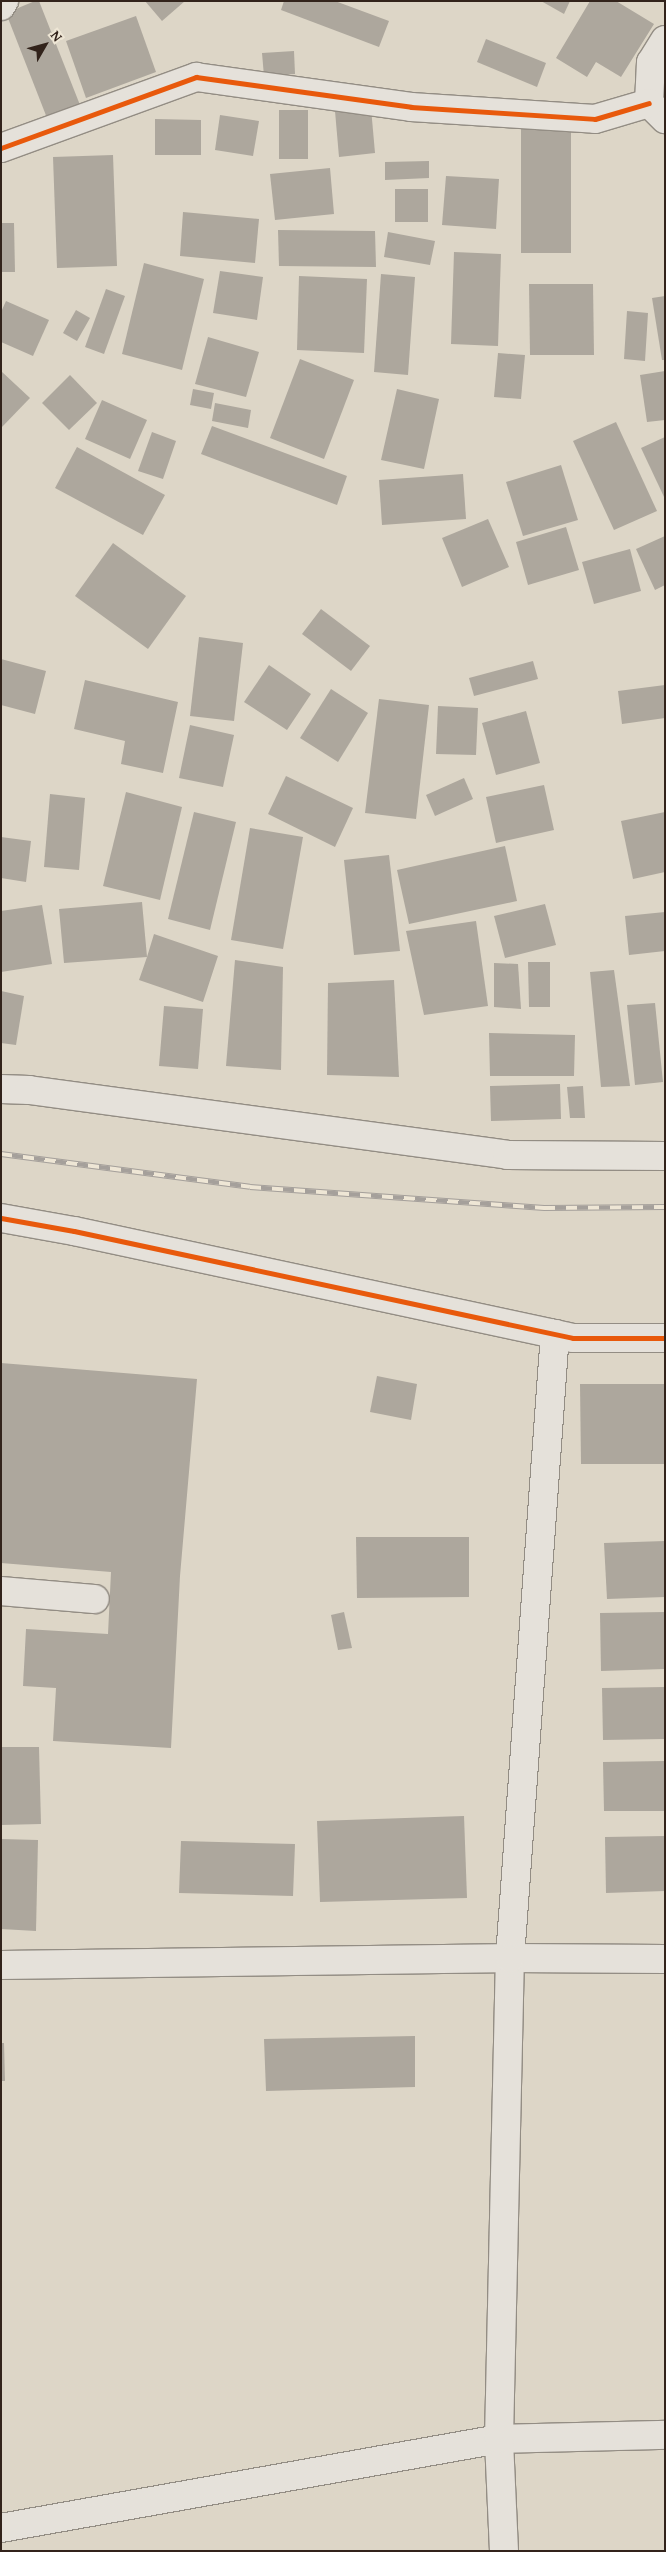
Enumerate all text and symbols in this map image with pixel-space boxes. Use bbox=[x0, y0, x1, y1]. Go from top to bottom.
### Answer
north arrow bbox=[20, 20, 70, 70]
text: N bbox=[46, 26, 68, 46]

